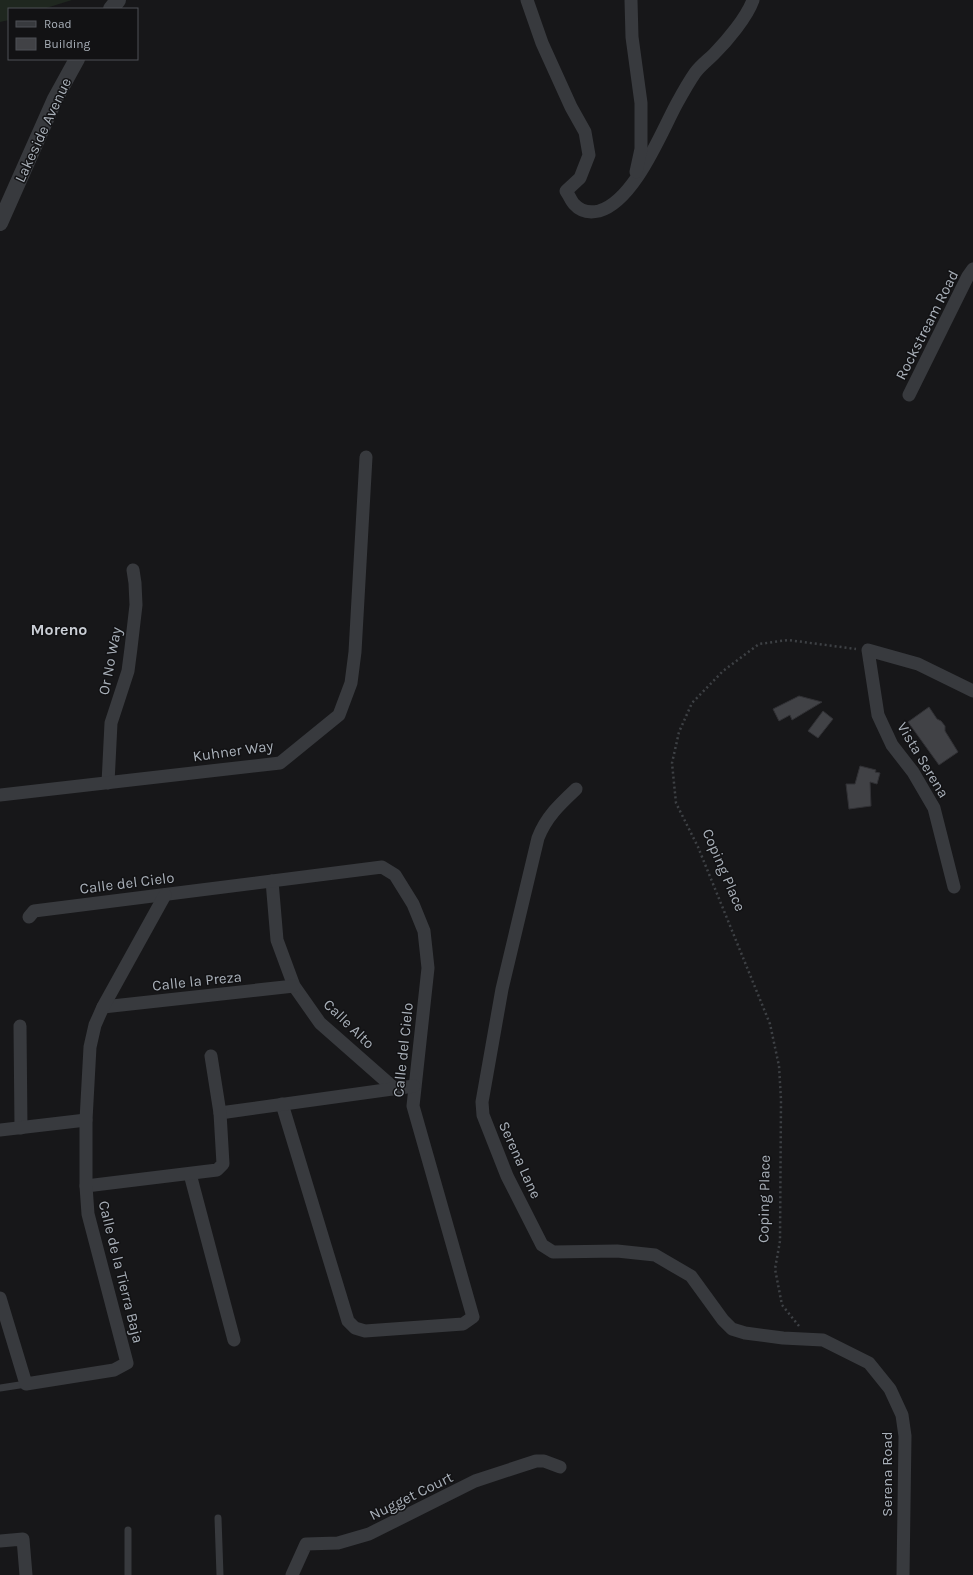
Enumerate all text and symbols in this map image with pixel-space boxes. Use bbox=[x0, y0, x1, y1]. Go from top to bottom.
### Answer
legend bbox=[8, 8, 138, 60]
text: Road bbox=[44, 17, 72, 31]
text: Building bbox=[44, 37, 91, 51]
street label: Lakeside Avenue bbox=[11, 75, 75, 185]
street label: Rockstream Road bbox=[892, 267, 962, 383]
district label: Moreno bbox=[31, 620, 87, 639]
street label: Or No Way bbox=[95, 625, 125, 697]
street label: Vista Serena bbox=[893, 719, 953, 801]
street label: Kuhner Way bbox=[192, 736, 274, 766]
street label: Coping Place bbox=[699, 826, 749, 914]
street label: Calle del Cielo bbox=[79, 868, 175, 898]
street label: Calle la Preza bbox=[151, 967, 243, 995]
street label: Calle Alto bbox=[320, 995, 378, 1053]
street label: Calle del Cielo bbox=[389, 1002, 417, 1098]
street label: Serena Lane bbox=[495, 1119, 545, 1201]
street label: Coping Place bbox=[754, 1155, 774, 1243]
street label: Calle de la Tierra Baja bbox=[95, 1199, 147, 1345]
street label: Serena Road bbox=[878, 1431, 896, 1517]
street label: Nugget Court bbox=[366, 1468, 456, 1524]

